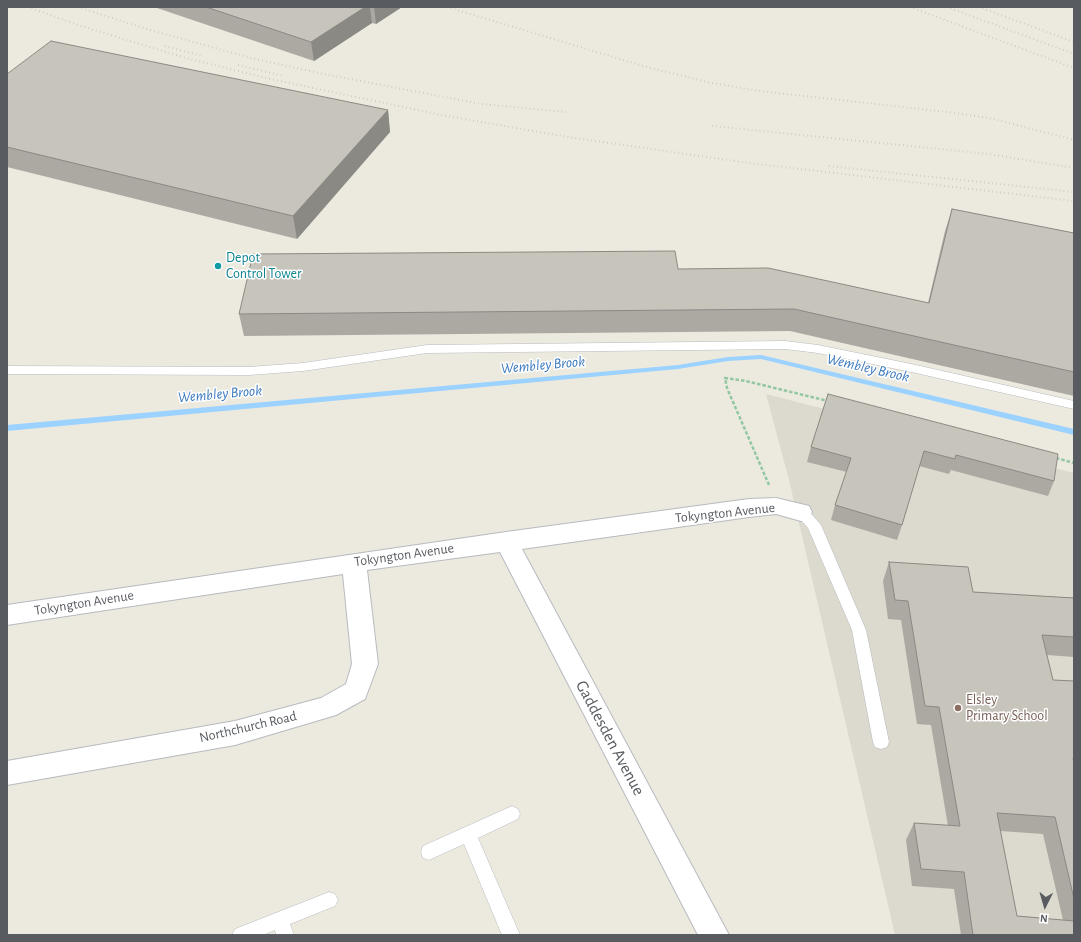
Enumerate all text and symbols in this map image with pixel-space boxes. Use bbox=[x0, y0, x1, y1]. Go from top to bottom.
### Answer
place label: Depot Control Tower bbox=[226, 250, 301, 282]
marker: Depot Control Tower bbox=[213, 261, 223, 271]
water label: Wembley Brook bbox=[825, 350, 911, 386]
water label: Wembley Brook bbox=[500, 352, 586, 378]
water label: Wembley Brook bbox=[177, 381, 263, 407]
street label: Tokyngton Avenue bbox=[674, 499, 776, 527]
street label: Tokyngton Avenue bbox=[353, 540, 455, 570]
street label: Tokyngton Avenue bbox=[33, 587, 135, 619]
street label: Gaddesden Avenue bbox=[571, 677, 649, 799]
place label: Elsley Primary School bbox=[966, 692, 1048, 724]
marker: Elsley Primary School bbox=[953, 703, 963, 713]
street label: Northchurch Road bbox=[198, 708, 298, 746]
north arrow bbox=[1025, 886, 1065, 926]
text: N bbox=[1040, 913, 1048, 924]

